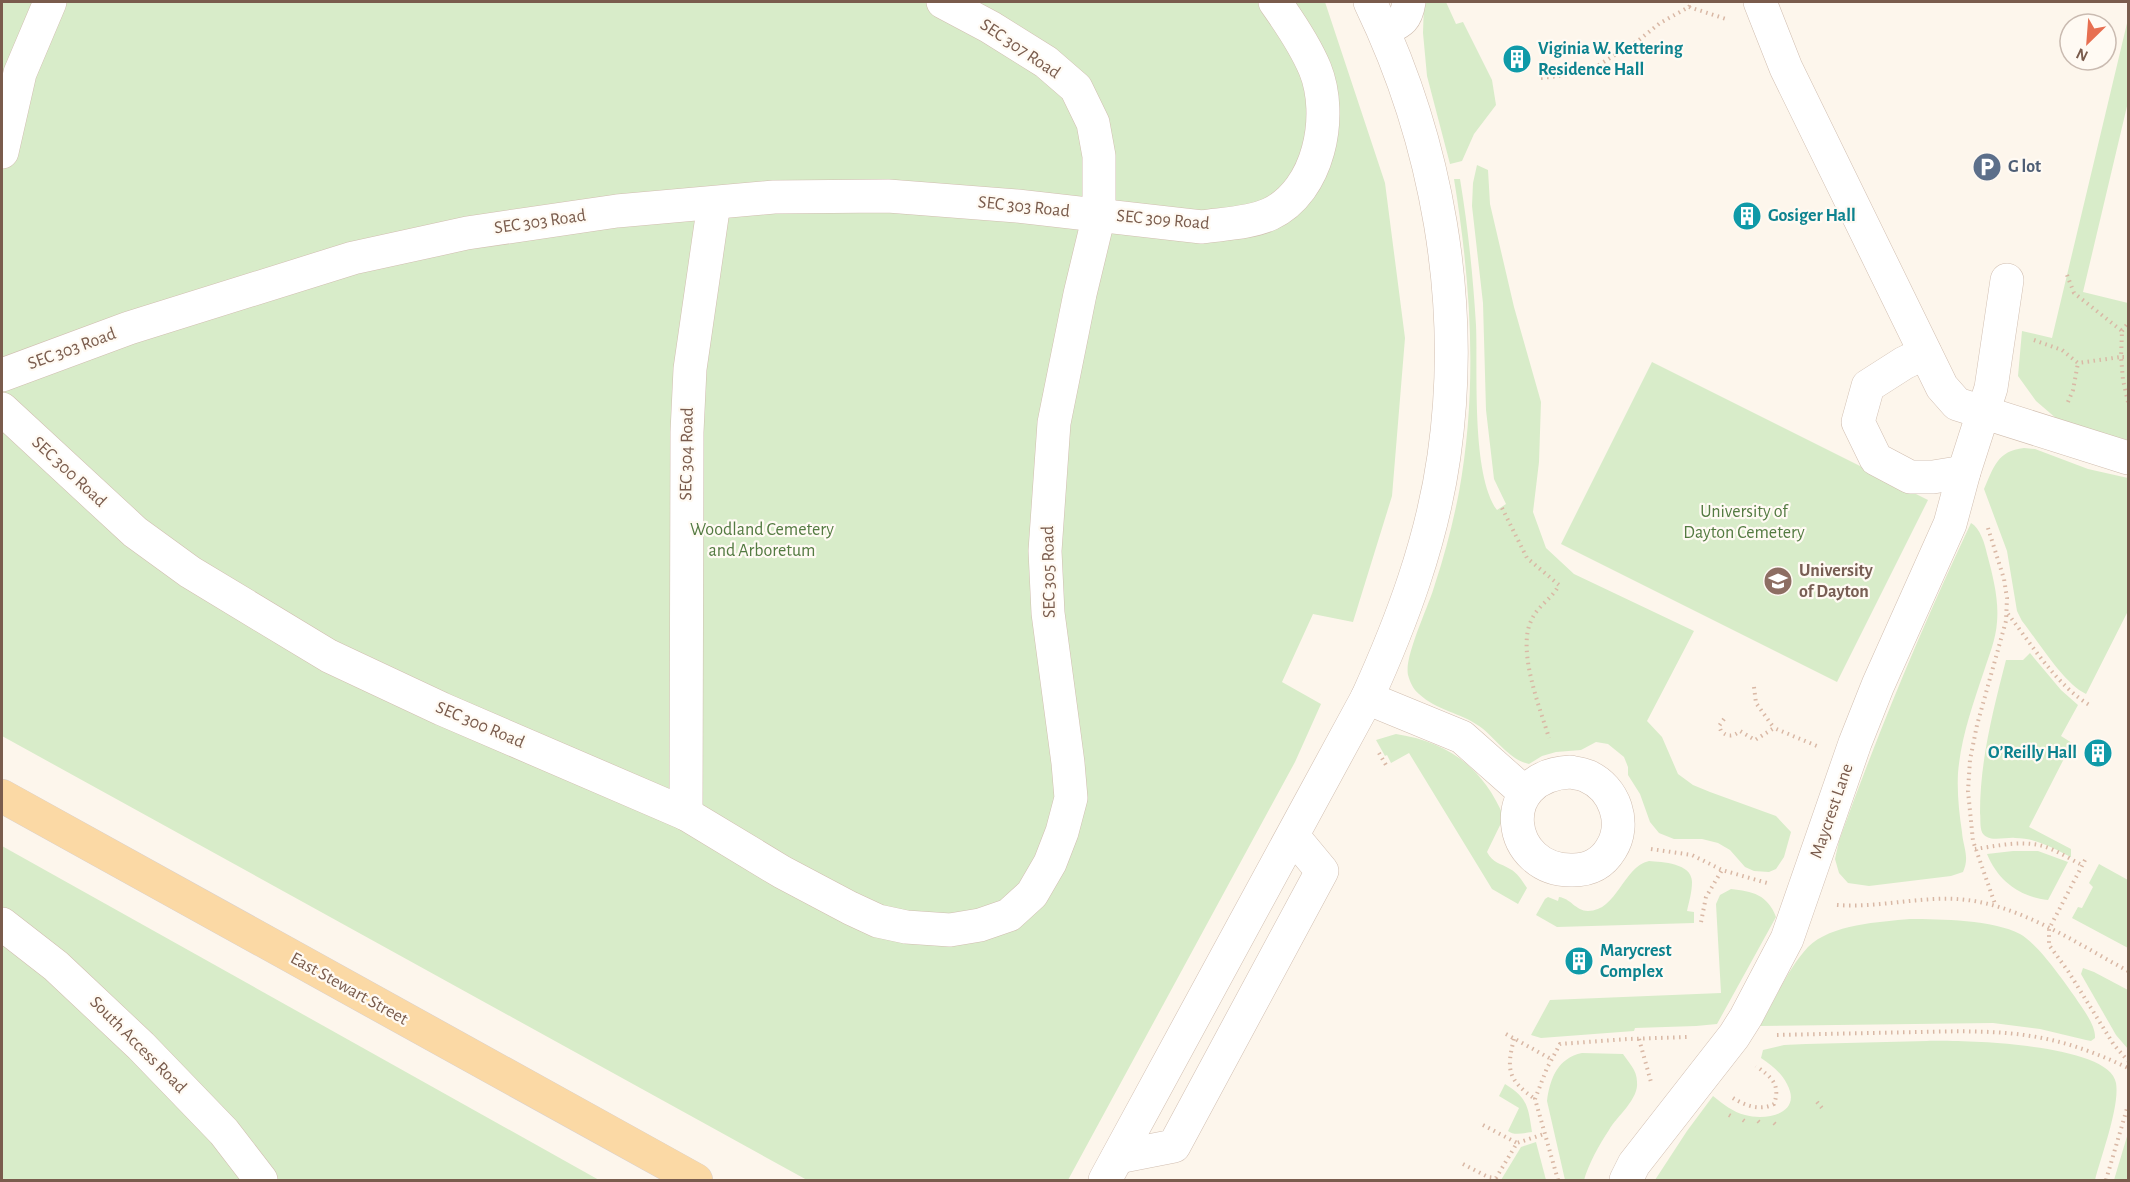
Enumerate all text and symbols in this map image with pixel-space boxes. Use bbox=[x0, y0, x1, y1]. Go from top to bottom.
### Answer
north arrow bbox=[2058, 12, 2118, 72]
street label: SEC 307 Road bbox=[977, 16, 1063, 82]
place label: Viginia W. Kettering Residence Hall bbox=[1538, 40, 1684, 79]
building icon: Viginia W. Kettering Residence Hall bbox=[1501, 43, 1533, 75]
text: N bbox=[2074, 45, 2091, 64]
parking icon: G lot bbox=[1971, 151, 2003, 183]
place label: G lot bbox=[2008, 158, 2041, 176]
street label: SEC 303 Road bbox=[977, 193, 1071, 221]
building icon: Gosiger Hall bbox=[1731, 200, 1763, 232]
street label: SEC 303 Road bbox=[493, 207, 587, 237]
street label: SEC 309 Road bbox=[1116, 207, 1210, 233]
place label: Gosiger Hall bbox=[1768, 207, 1856, 225]
street label: SEC 303 Road bbox=[26, 325, 118, 373]
street label: SEC 304 Road bbox=[677, 407, 697, 501]
street label: SEC 300 Road bbox=[28, 433, 110, 511]
park label: University of Dayton Cemetery bbox=[1683, 503, 1805, 542]
park label: Woodland Cemetery and Arboretum bbox=[690, 521, 834, 560]
street label: SEC 305 Road bbox=[1039, 526, 1059, 618]
place label: University of Dayton bbox=[1799, 562, 1874, 601]
school or university icon: University of Dayton bbox=[1762, 565, 1794, 597]
street label: SEC 300 Road bbox=[433, 698, 527, 752]
building icon: O’Reilly Hall bbox=[2082, 737, 2114, 769]
place label: O’Reilly Hall bbox=[1988, 744, 2077, 762]
street label: Maycrest Lane bbox=[1807, 761, 1857, 861]
place label: Marycrest Complex bbox=[1600, 942, 1672, 981]
building icon: Marycrest Complex bbox=[1563, 945, 1595, 977]
street label: East Stewart Street bbox=[287, 949, 411, 1029]
street label: South Access Road bbox=[86, 993, 190, 1097]

